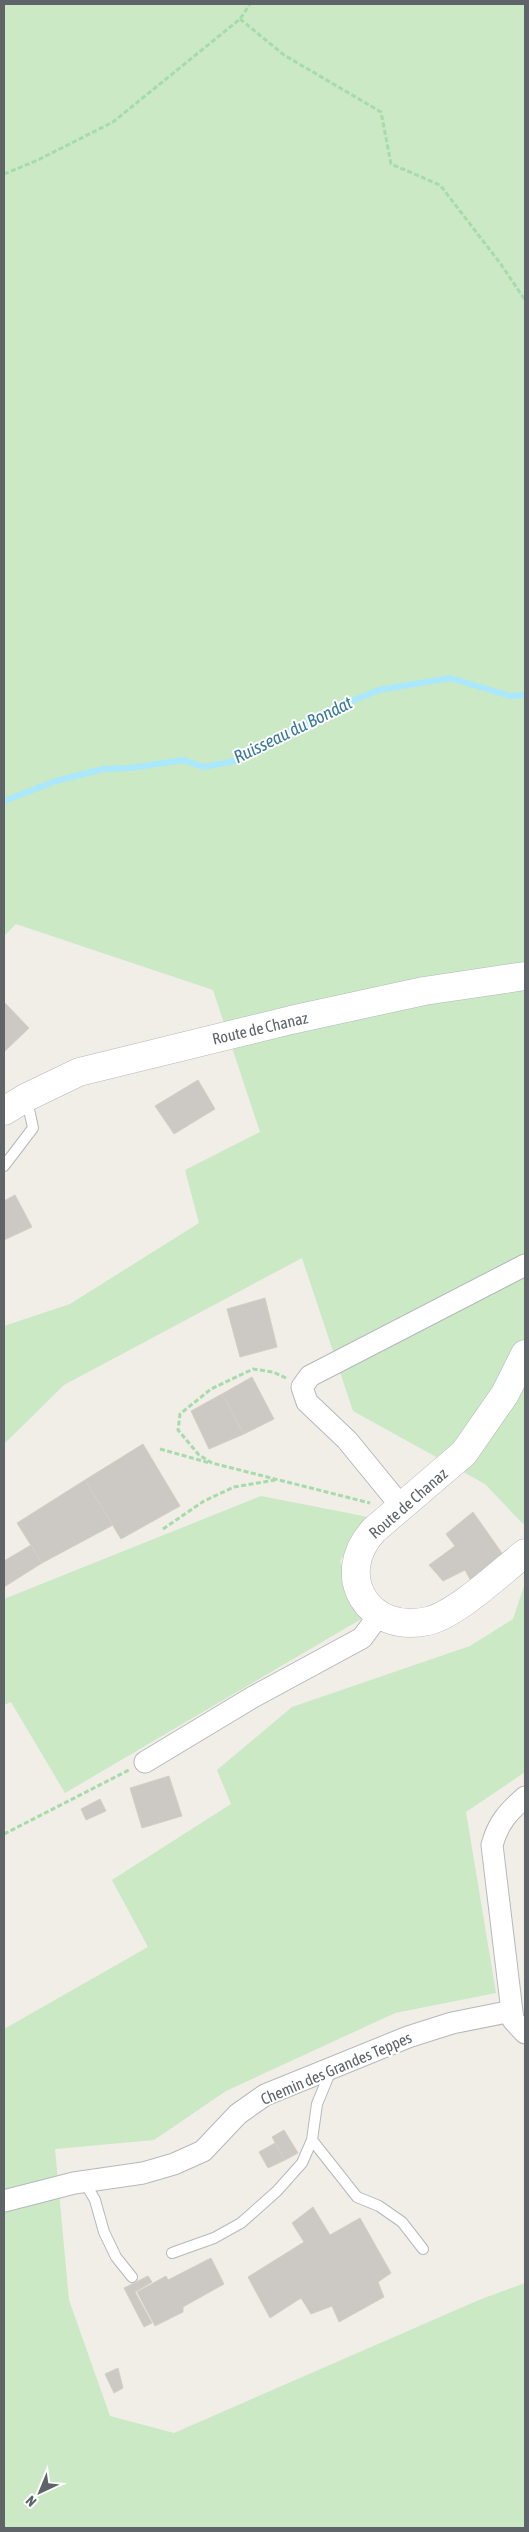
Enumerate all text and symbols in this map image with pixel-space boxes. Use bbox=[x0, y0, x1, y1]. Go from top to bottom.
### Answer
water label: Ruisseau du Bondat bbox=[230, 691, 356, 767]
street label: Route de Chanaz bbox=[210, 1008, 310, 1048]
street label: Route de Chanaz bbox=[365, 1464, 451, 1542]
street label: Chemin des Grandes Teppes bbox=[258, 2028, 415, 2109]
north arrow bbox=[15, 2467, 65, 2517]
text: N bbox=[22, 2493, 39, 2510]

